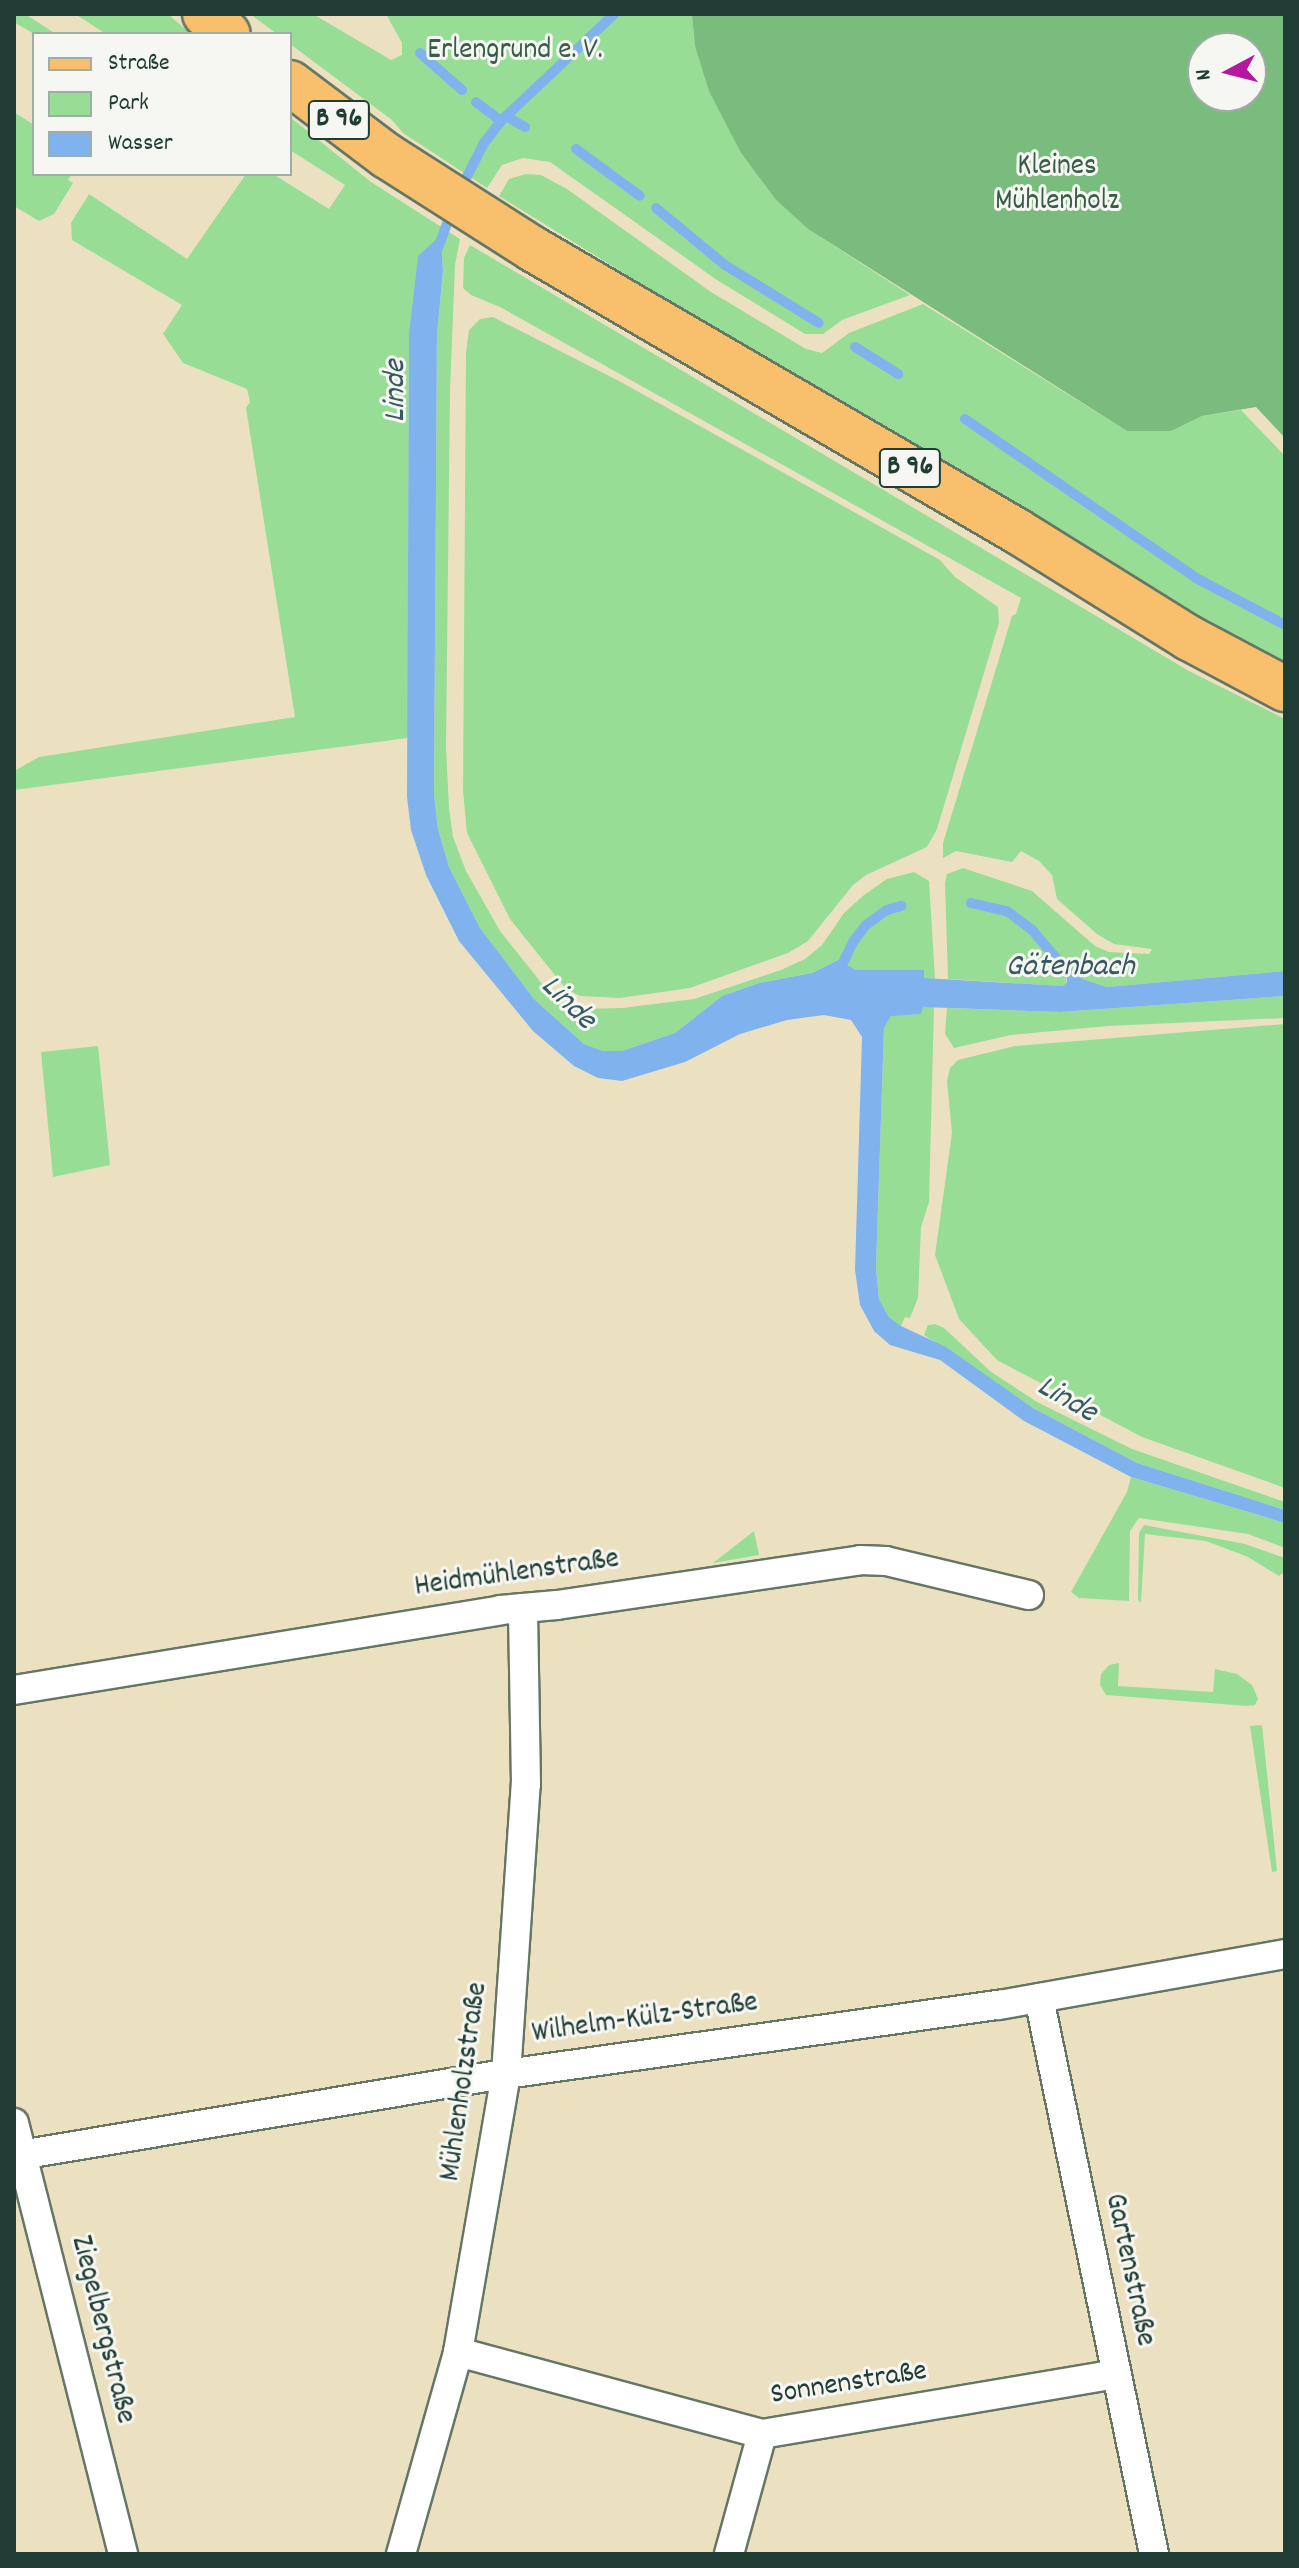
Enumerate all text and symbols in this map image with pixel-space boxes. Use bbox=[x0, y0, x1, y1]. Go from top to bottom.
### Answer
legend bbox=[32, 32, 292, 176]
north arrow bbox=[1187, 32, 1267, 112]
park label: Erlengrund e. V. bbox=[427, 34, 603, 70]
text: Straße bbox=[108, 47, 170, 81]
text: N bbox=[1189, 67, 1221, 82]
text: Park bbox=[108, 87, 149, 121]
road number: B 96 bbox=[307, 96, 371, 144]
text: Wasser bbox=[108, 127, 173, 161]
park label: Kleines Mühlenholz bbox=[995, 150, 1119, 220]
water label: Linde bbox=[378, 360, 416, 422]
road number: B 96 bbox=[878, 444, 942, 492]
water label: Gätenbach bbox=[1005, 949, 1135, 987]
water label: Linde bbox=[531, 968, 603, 1040]
water label: Linde bbox=[1029, 1369, 1103, 1433]
street label: Heidmühlenstraße bbox=[413, 1543, 621, 1607]
street label: Mühlenholzstraße bbox=[434, 1980, 498, 2184]
street label: Wilhelm-Külz-Straße bbox=[530, 1986, 760, 2054]
street label: Gartenstraße bbox=[1094, 2191, 1162, 2349]
street label: Ziegelbergstraße bbox=[60, 2232, 142, 2428]
street label: Sonnenstraße bbox=[768, 2355, 930, 2415]

